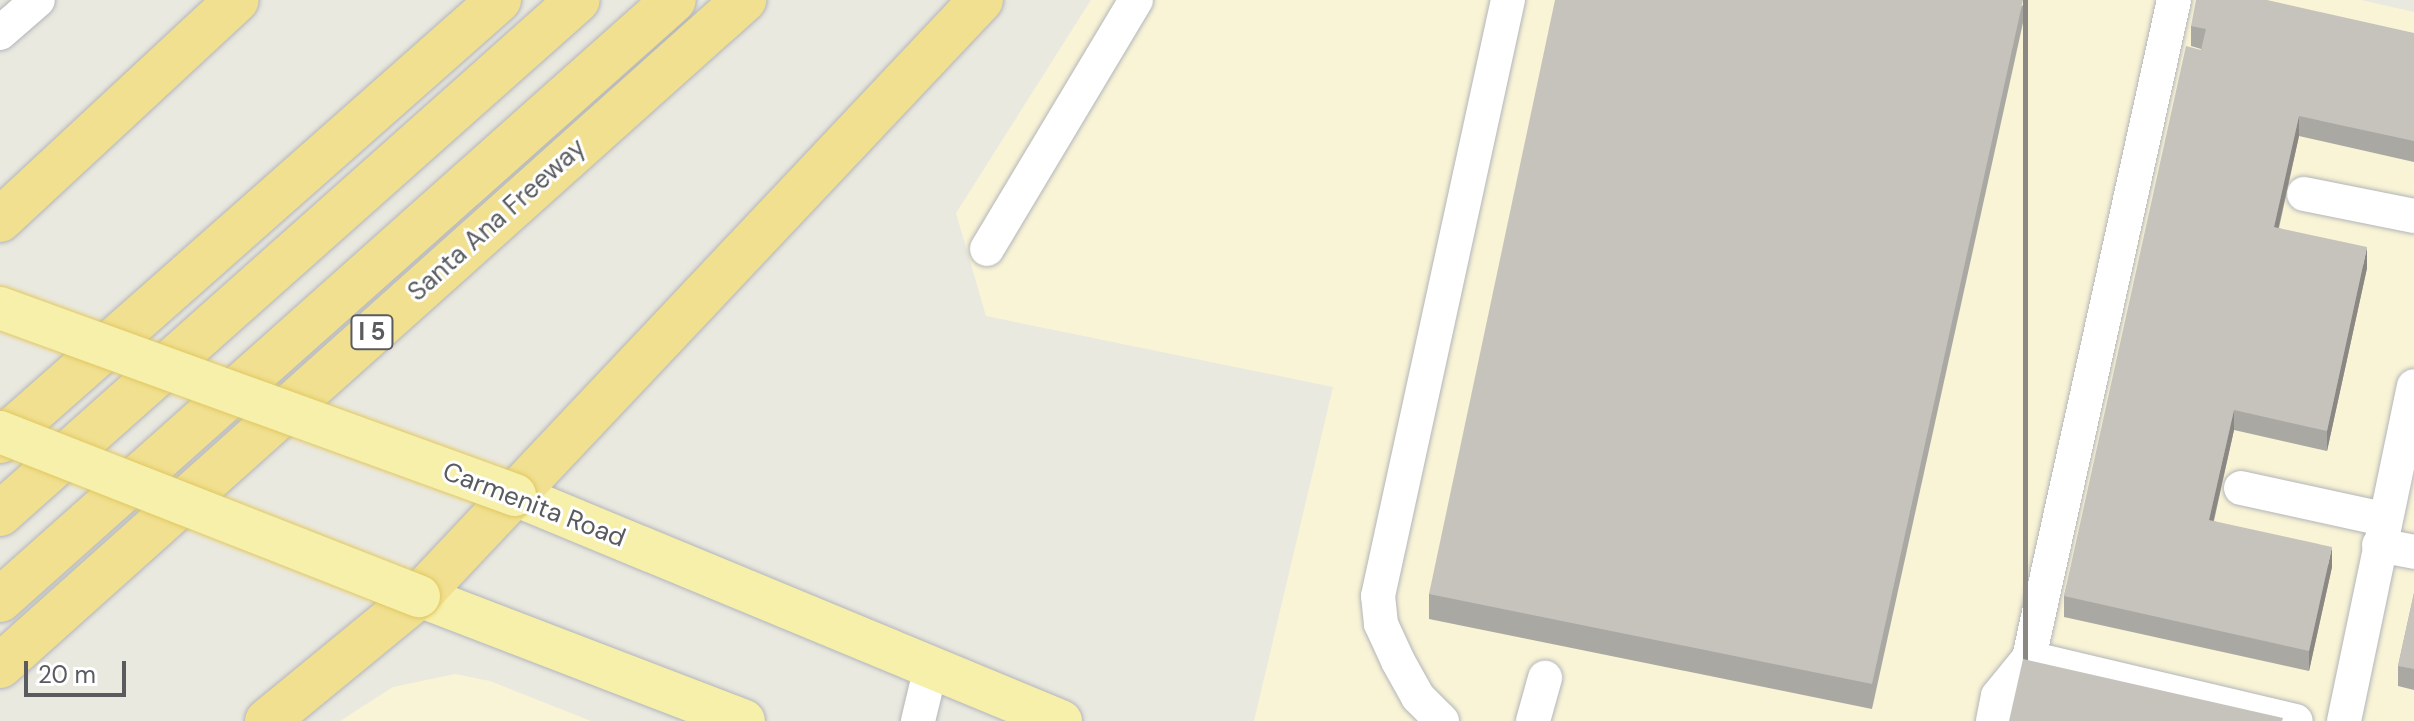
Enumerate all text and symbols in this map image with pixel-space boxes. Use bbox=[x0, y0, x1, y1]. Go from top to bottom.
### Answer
street label: Santa Ana Freeway bbox=[402, 132, 592, 308]
road number: I 5 bbox=[350, 312, 394, 352]
street label: Carmenita Road bbox=[438, 456, 630, 554]
scale bar bbox=[28, 645, 130, 695]
text: 20 m bbox=[38, 659, 96, 690]

